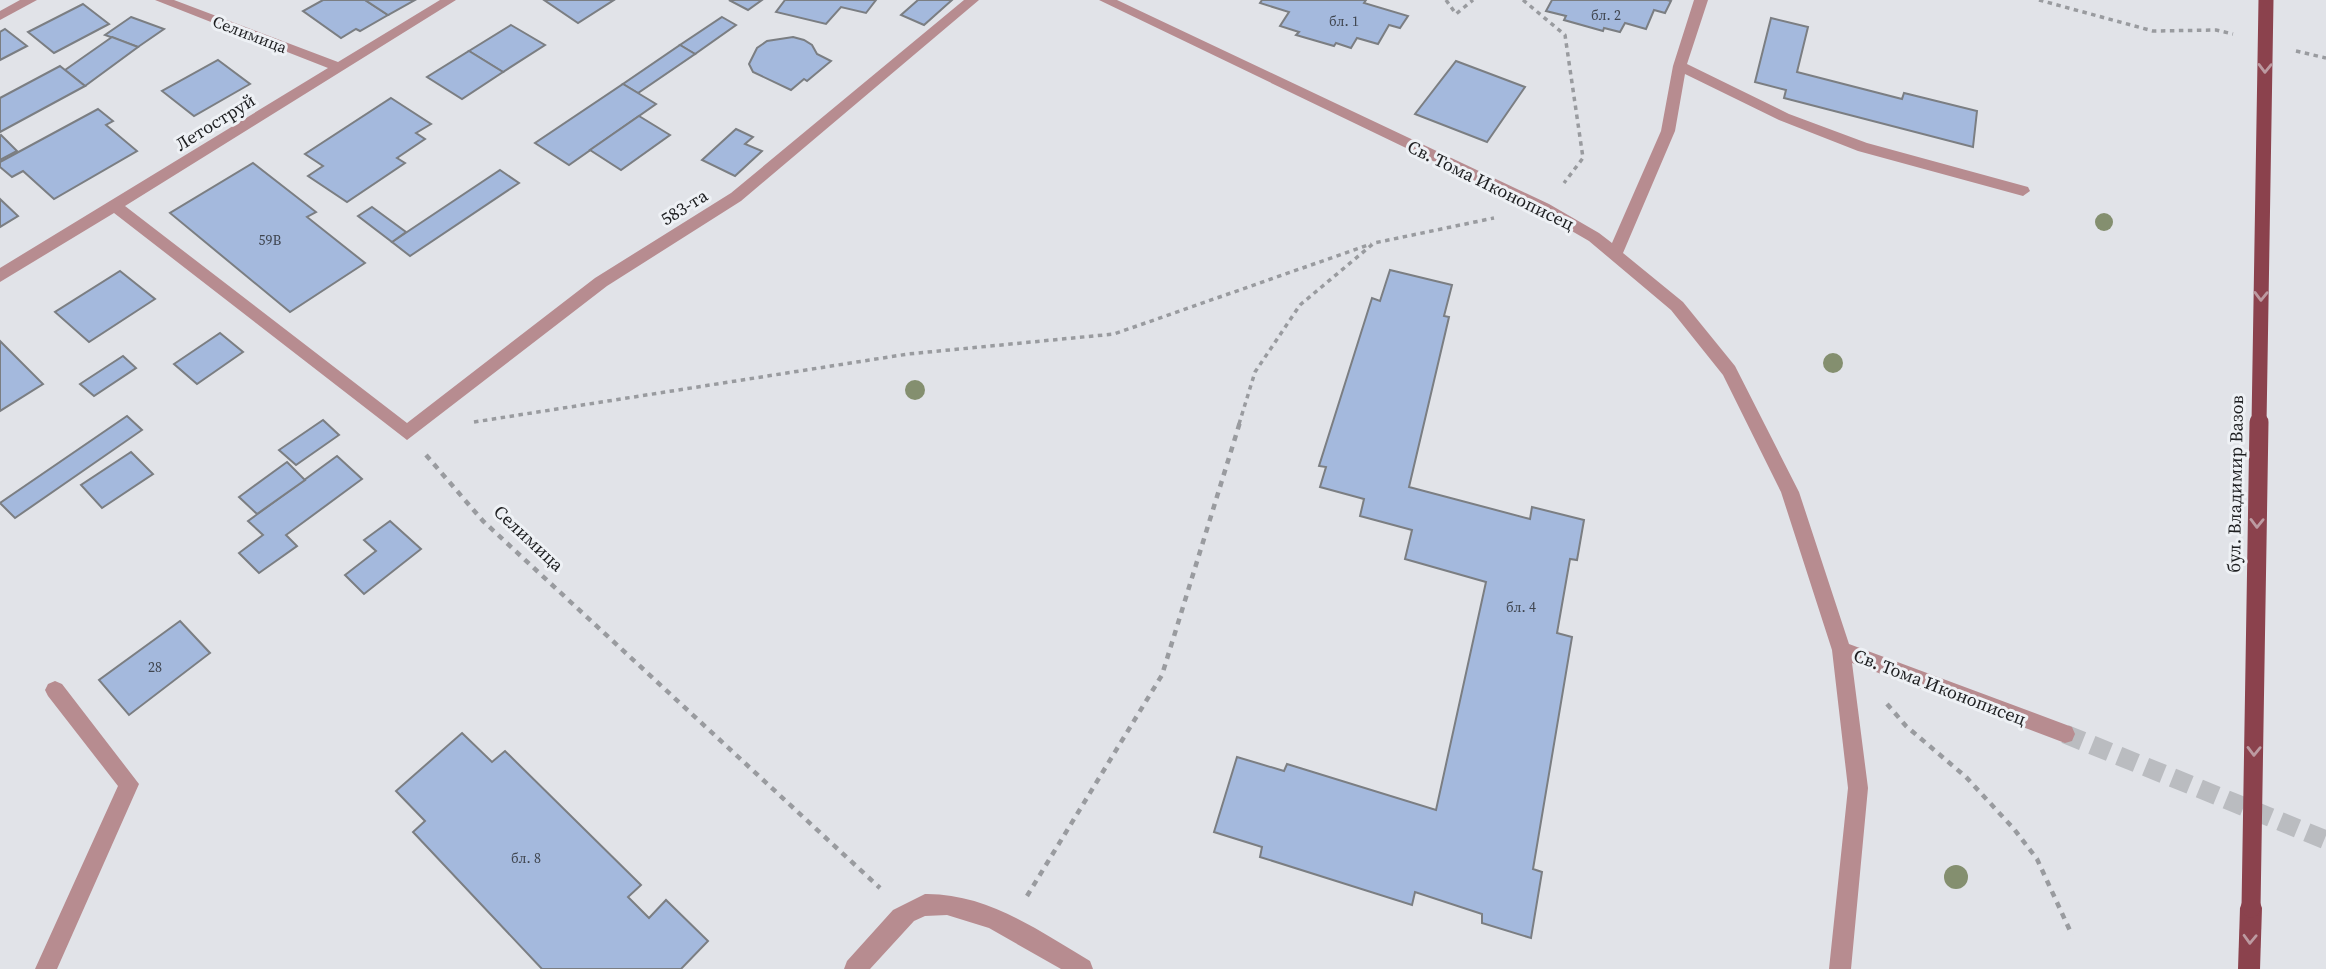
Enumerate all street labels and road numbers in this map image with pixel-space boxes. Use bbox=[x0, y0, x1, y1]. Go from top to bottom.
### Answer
street label: Селимица bbox=[210, 10, 291, 59]
street label: Летоструй bbox=[170, 88, 260, 156]
street label: Св. Тома Иконописец bbox=[1403, 134, 1579, 236]
street label: 583-та bbox=[656, 182, 713, 231]
street label: бул. Владимир Вазов bbox=[2221, 395, 2249, 573]
street label: Селимица bbox=[488, 499, 570, 578]
street label: Св. Тома Иконописец bbox=[1850, 643, 2030, 731]

